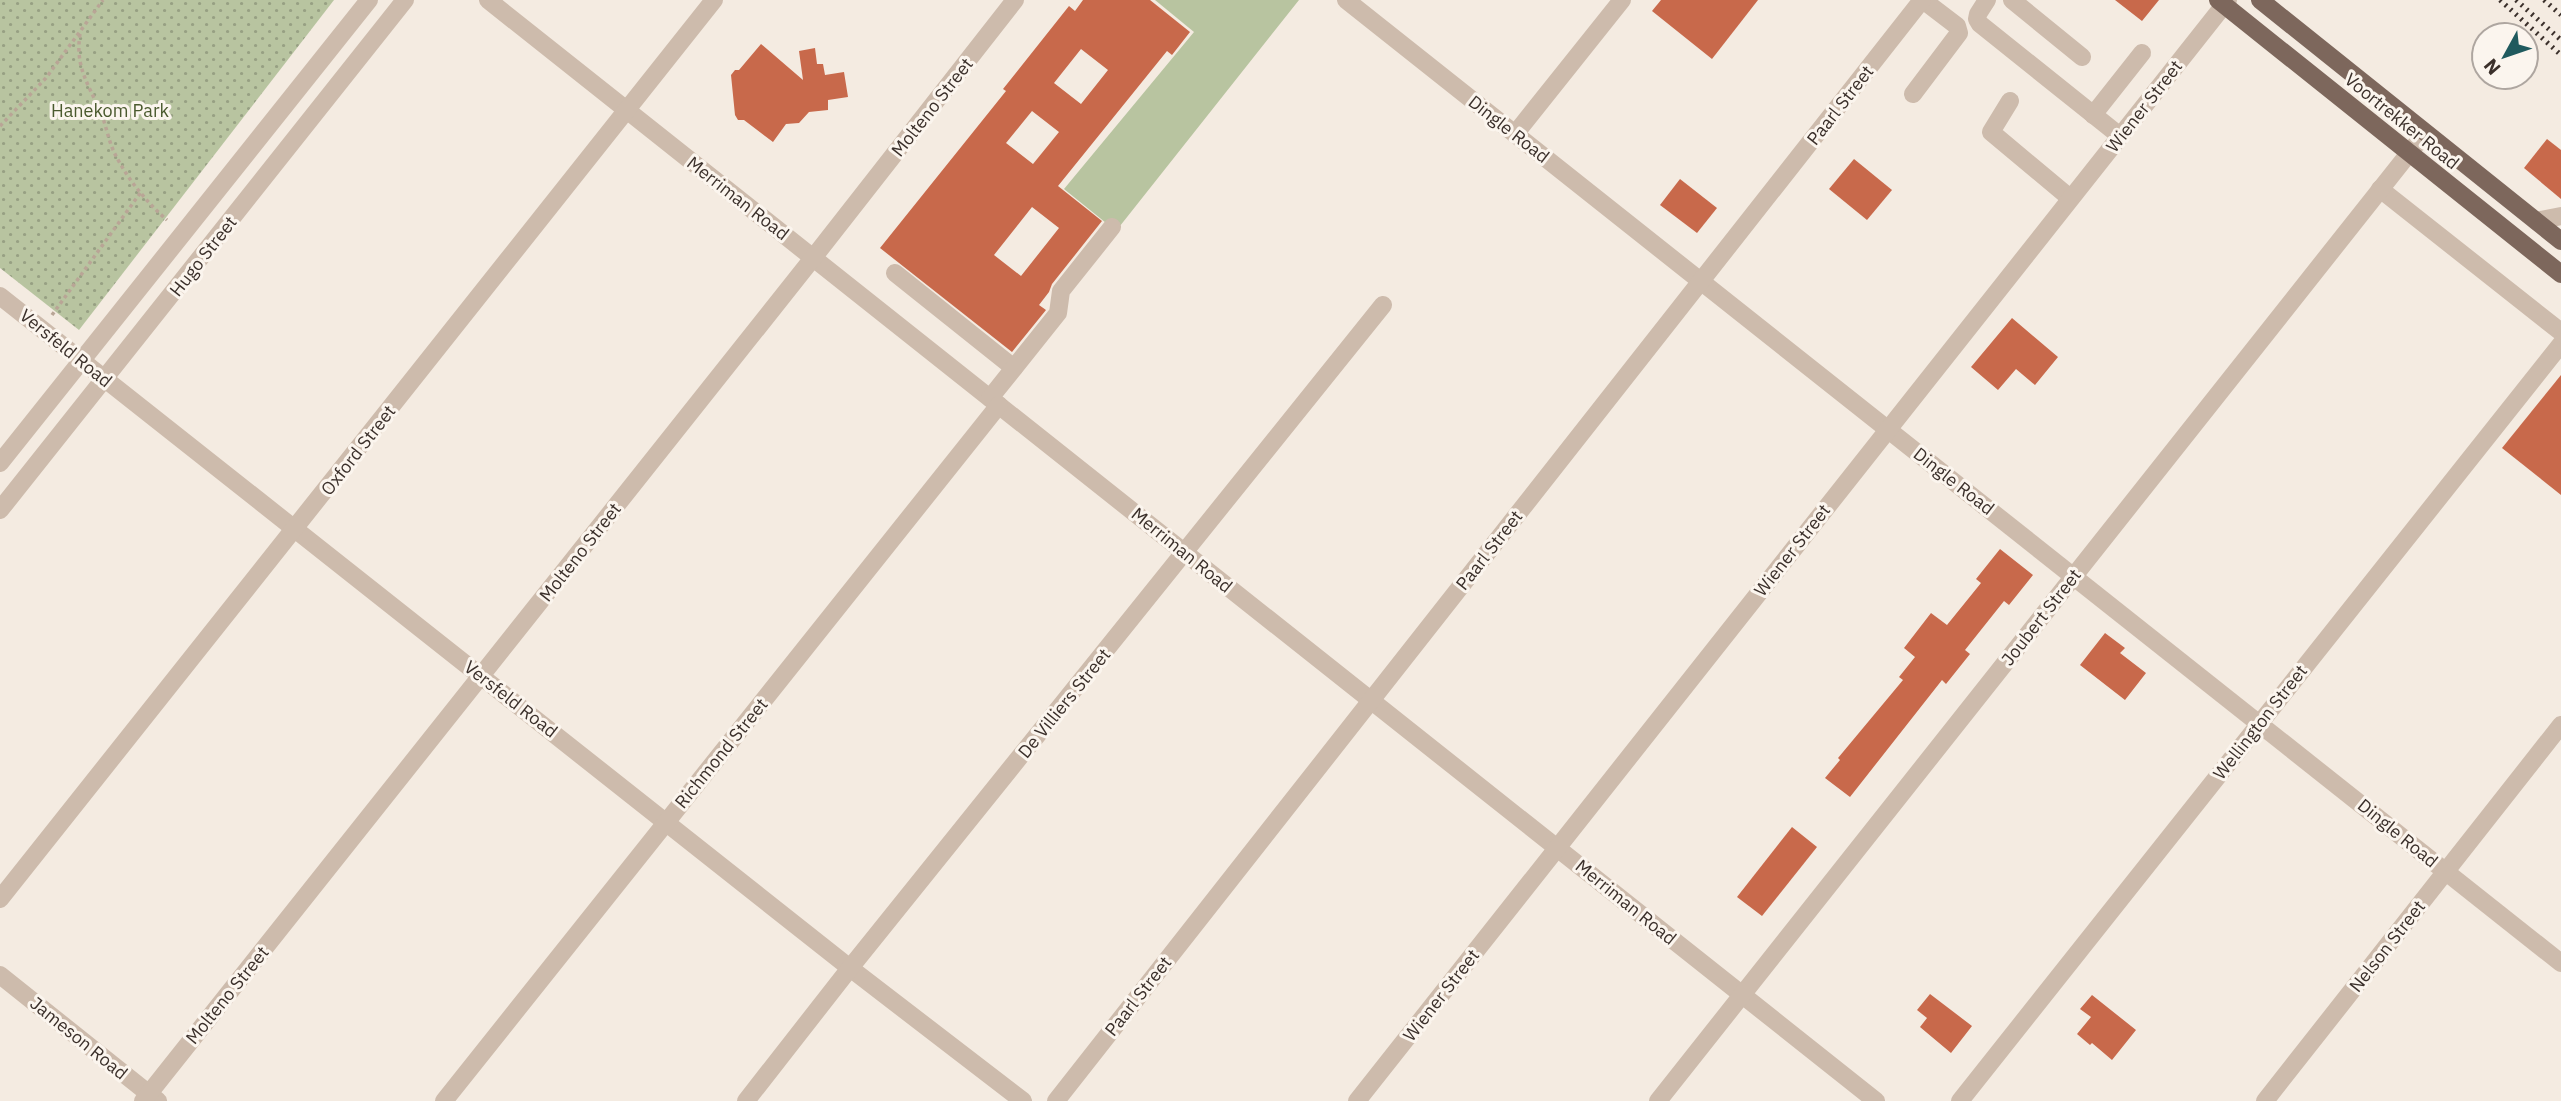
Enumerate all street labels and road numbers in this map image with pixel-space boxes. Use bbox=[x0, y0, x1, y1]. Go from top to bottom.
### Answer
street label: Molteno Street bbox=[886, 53, 978, 161]
street label: Wiener Street bbox=[2101, 55, 2187, 157]
street label: Paarl Street bbox=[1802, 60, 1878, 150]
street label: Voortrekker Road bbox=[2340, 68, 2464, 174]
street label: Dingle Road bbox=[1464, 90, 1554, 168]
street label: Merriman Road bbox=[682, 151, 794, 245]
street label: Hugo Street bbox=[164, 211, 242, 301]
street label: Versfeld Road bbox=[15, 304, 117, 392]
street label: Oxford Street bbox=[316, 400, 400, 500]
street label: Dingle Road bbox=[1909, 442, 1999, 520]
street label: Molteno Street bbox=[534, 498, 626, 606]
street label: Wiener Street bbox=[1749, 499, 1835, 601]
street label: Merriman Road bbox=[1127, 502, 1237, 598]
street label: Paarl Street bbox=[1451, 505, 1527, 595]
street label: Joubert Street bbox=[1996, 564, 2086, 670]
street label: De Villiers Street bbox=[1013, 643, 1115, 763]
street label: Versfeld Road bbox=[460, 655, 562, 743]
street label: Wellington Street bbox=[2208, 660, 2312, 784]
street label: Richmond Street bbox=[669, 693, 773, 813]
street label: Dingle Road bbox=[2353, 794, 2443, 872]
street label: Merriman Road bbox=[1571, 854, 1681, 950]
street label: Nelson Street bbox=[2344, 895, 2430, 997]
street label: Molteno Street bbox=[180, 941, 274, 1049]
street label: Wiener Street bbox=[1398, 944, 1484, 1046]
street label: Paarl Street bbox=[1100, 951, 1176, 1041]
street label: Jameson Road bbox=[25, 992, 133, 1084]

